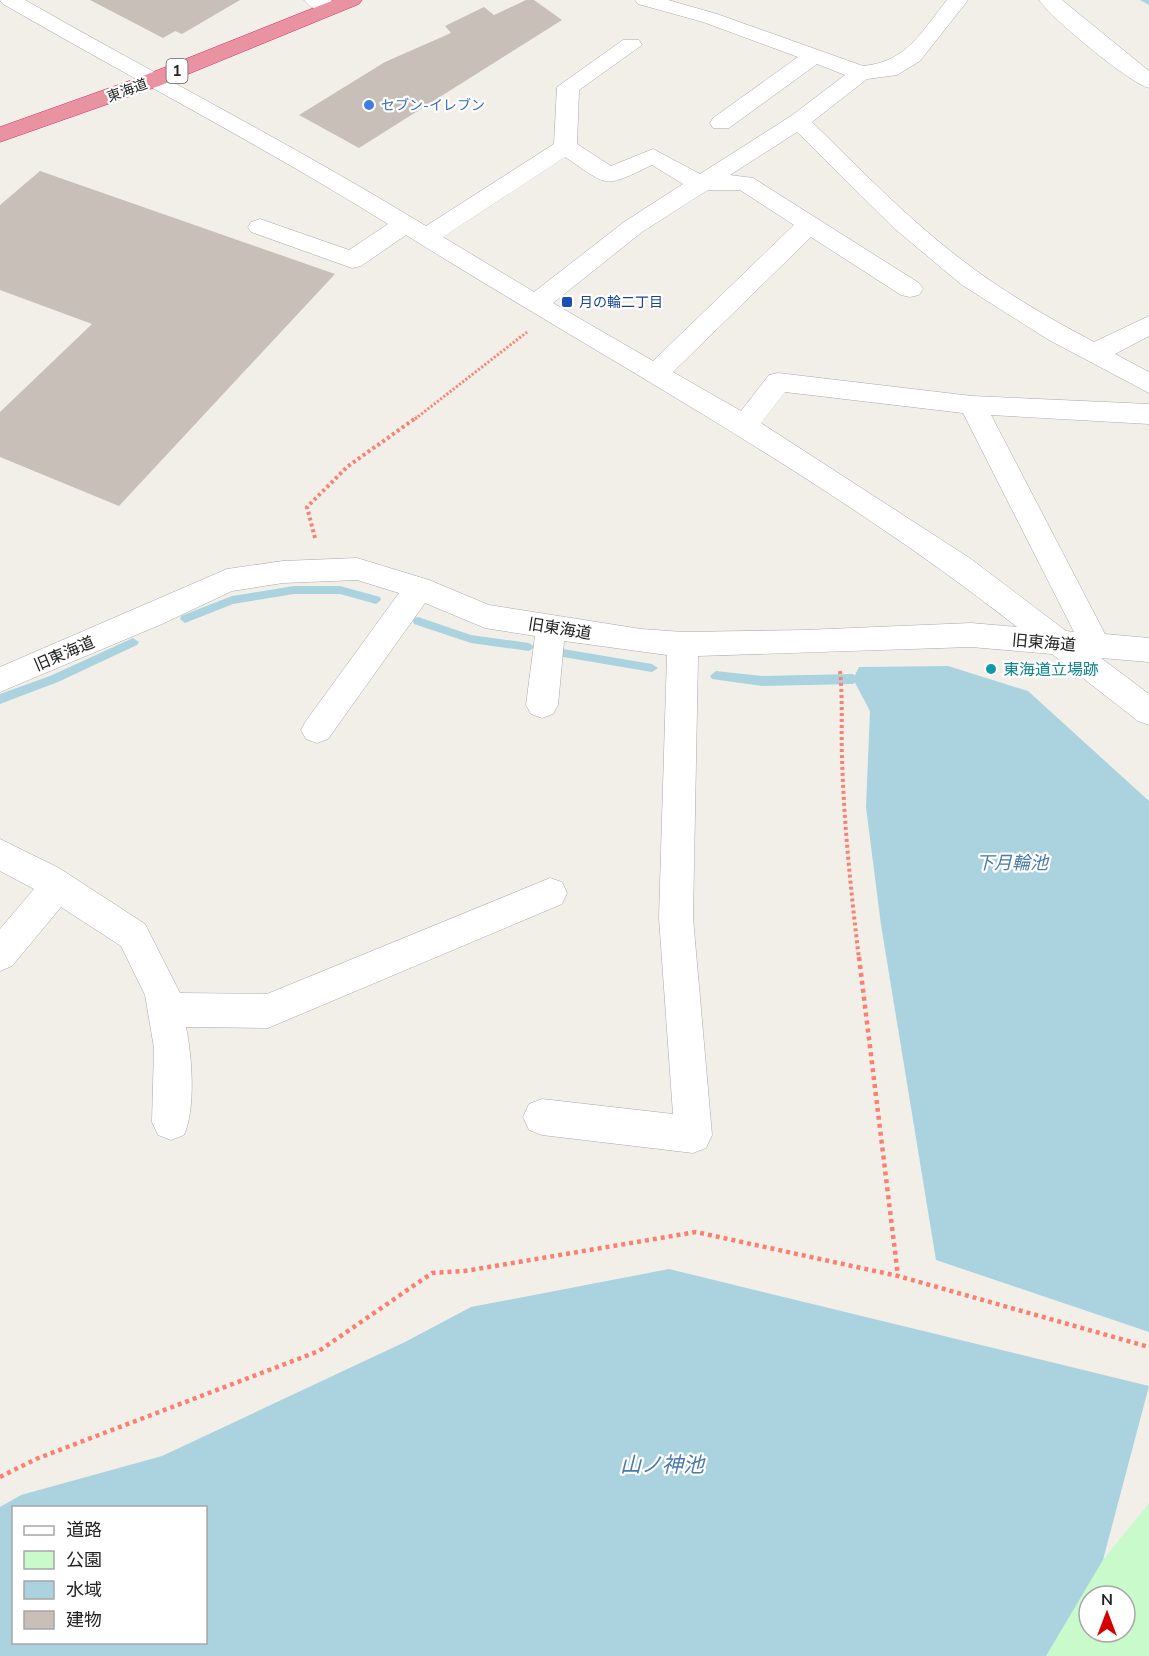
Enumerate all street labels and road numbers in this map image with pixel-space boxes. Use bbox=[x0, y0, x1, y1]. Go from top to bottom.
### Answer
road number: 1 bbox=[166, 59, 188, 83]
street label: 東海道 bbox=[104, 74, 150, 107]
street label: 旧東海道 bbox=[527, 613, 593, 645]
street label: 旧東海道 bbox=[1011, 629, 1077, 657]
street label: 旧東海道 bbox=[31, 631, 98, 677]

